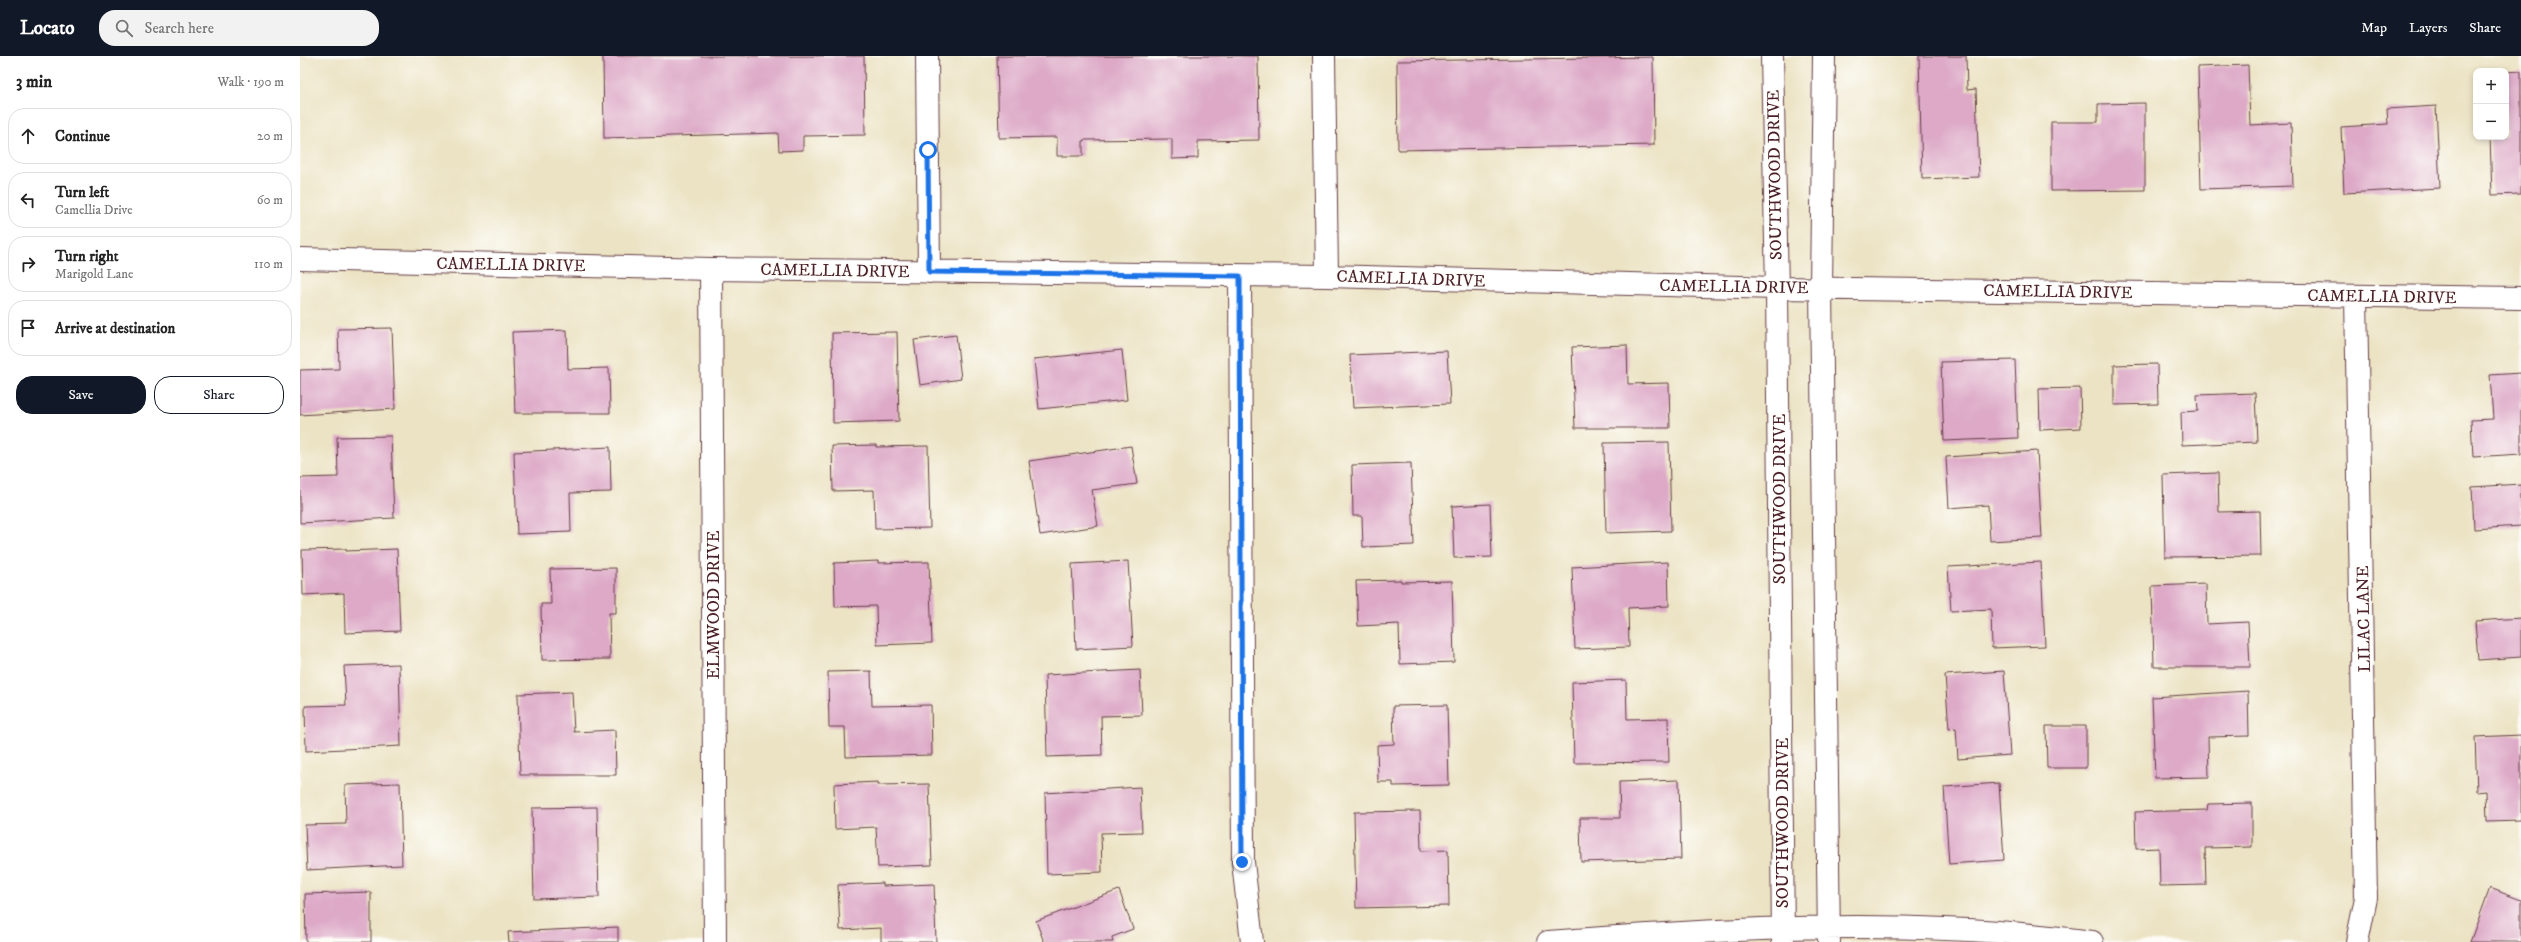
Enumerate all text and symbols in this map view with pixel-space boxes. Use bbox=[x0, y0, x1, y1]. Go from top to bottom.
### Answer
search box bbox=[99, 10, 379, 46]
text: Locato bbox=[20, 17, 75, 40]
icon: search bbox=[113, 17, 135, 39]
text: Search here bbox=[145, 19, 214, 38]
text: Map bbox=[2361, 19, 2387, 37]
text: Layers bbox=[2409, 19, 2447, 37]
text: Share bbox=[2469, 19, 2501, 37]
map controls bbox=[2473, 68, 2509, 140]
button: + bbox=[2473, 68, 2509, 104]
text: 3 min bbox=[16, 71, 52, 93]
text: Walk · 190 m bbox=[218, 74, 284, 90]
street label: SOUTHWOOD DRIVE bbox=[1763, 90, 1787, 260]
button: − bbox=[2473, 104, 2509, 140]
icon: ahead bbox=[17, 125, 39, 147]
text: Continue bbox=[55, 127, 110, 146]
text: 20 m bbox=[257, 128, 283, 144]
route start bbox=[919, 141, 937, 159]
text: Turn left bbox=[55, 183, 109, 202]
icon: left bbox=[17, 189, 39, 211]
text: 60 m bbox=[257, 192, 283, 208]
text: Camellia Drive bbox=[55, 202, 133, 218]
text: Turn right bbox=[55, 247, 118, 266]
icon: right bbox=[17, 253, 39, 275]
street label: CAMELLIA DRIVE bbox=[436, 253, 586, 277]
text: 110 m bbox=[254, 256, 283, 272]
street label: CAMELLIA DRIVE bbox=[760, 259, 910, 283]
street label: CAMELLIA DRIVE bbox=[1336, 265, 1486, 293]
text: Marigold Lane bbox=[55, 266, 133, 282]
street label: CAMELLIA DRIVE bbox=[1659, 275, 1809, 299]
street label: CAMELLIA DRIVE bbox=[1983, 280, 2133, 304]
street label: CAMELLIA DRIVE bbox=[2307, 285, 2457, 309]
icon: arrive bbox=[17, 317, 39, 339]
text: Arrive at destination bbox=[55, 319, 175, 338]
button: Save bbox=[16, 376, 146, 414]
button: Share bbox=[154, 376, 284, 414]
street label: SOUTHWOOD DRIVE bbox=[1769, 414, 1791, 584]
street label: ELMWOOD DRIVE bbox=[703, 531, 725, 680]
street label: LILAC LANE bbox=[2352, 565, 2376, 673]
street label: SOUTHWOOD DRIVE bbox=[1772, 738, 1794, 908]
route end bbox=[1233, 853, 1251, 871]

